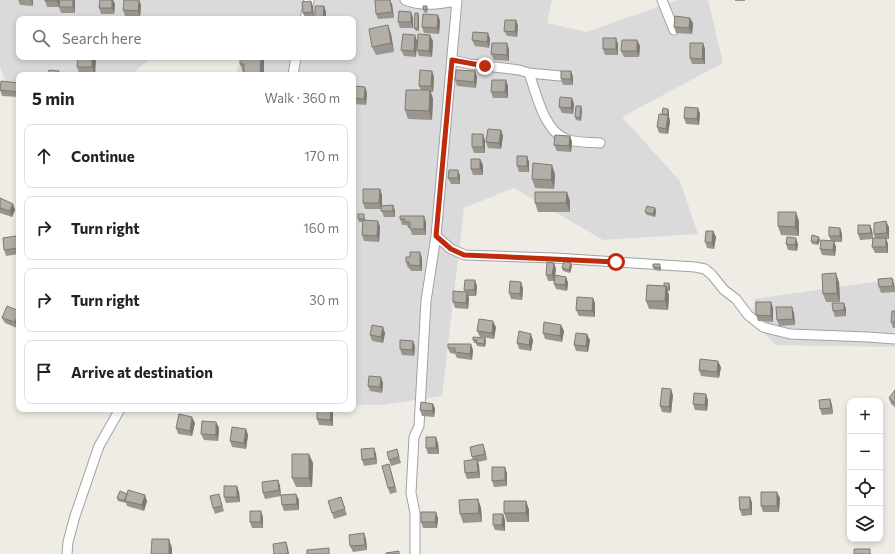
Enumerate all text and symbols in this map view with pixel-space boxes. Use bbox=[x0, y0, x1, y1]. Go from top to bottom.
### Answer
search box bbox=[16, 16, 356, 60]
icon: search bbox=[30, 27, 52, 49]
text: Search here bbox=[62, 29, 141, 47]
route end bbox=[476, 57, 494, 75]
text: 5 min bbox=[32, 88, 75, 109]
text: Walk · 360 m bbox=[265, 90, 340, 106]
icon: ahead bbox=[33, 145, 55, 167]
text: Continue bbox=[71, 147, 135, 165]
text: 170 m bbox=[304, 148, 339, 164]
icon: right bbox=[33, 217, 55, 239]
text: Turn right bbox=[71, 219, 140, 237]
text: 160 m bbox=[303, 220, 339, 236]
route start bbox=[607, 253, 625, 271]
icon: right bbox=[33, 289, 55, 311]
text: Turn right bbox=[71, 291, 140, 309]
text: 30 m bbox=[309, 292, 339, 308]
icon: arrive bbox=[33, 361, 55, 383]
text: Arrive at destination bbox=[71, 363, 213, 381]
map controls bbox=[847, 398, 883, 542]
button: + bbox=[847, 398, 883, 434]
button: − bbox=[847, 434, 883, 470]
button: locate bbox=[847, 470, 883, 506]
button: layers bbox=[847, 506, 883, 542]

